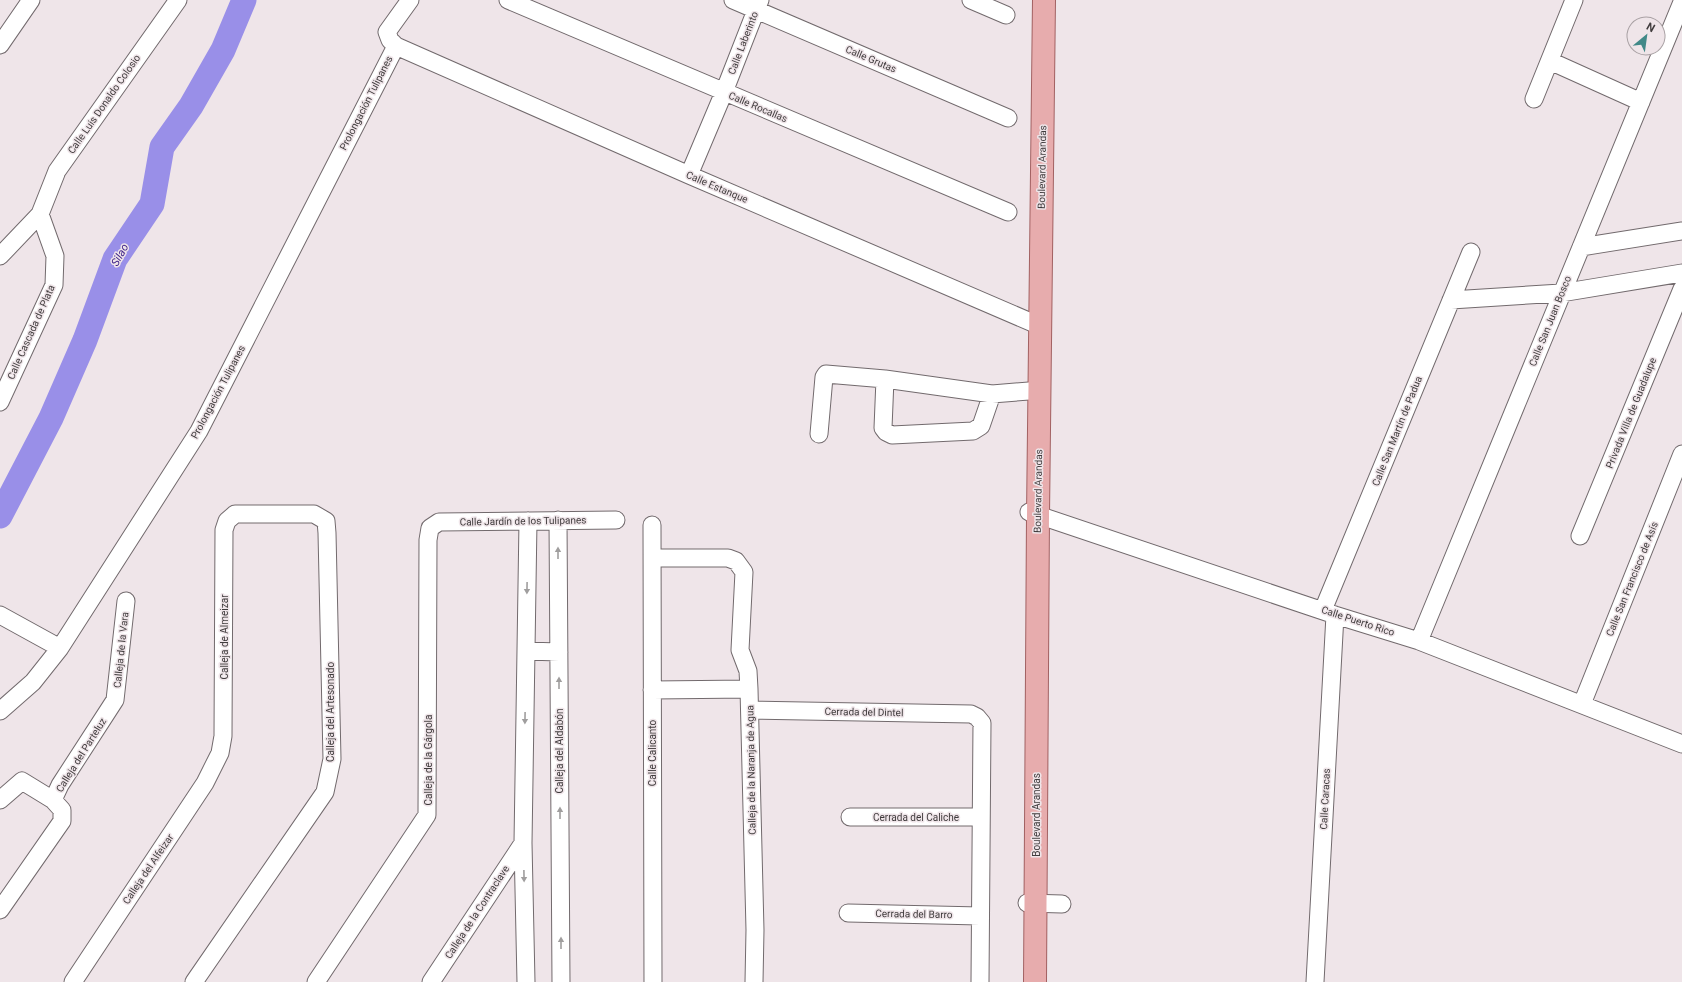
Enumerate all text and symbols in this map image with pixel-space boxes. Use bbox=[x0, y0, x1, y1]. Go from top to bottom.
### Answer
street label: Calle Laberinto bbox=[726, 10, 760, 76]
north arrow bbox=[1626, 16, 1666, 56]
text: N bbox=[1644, 20, 1657, 35]
street label: Calle Grutas bbox=[844, 43, 898, 75]
street label: Calle Luis Donaldo Colosio bbox=[66, 52, 143, 156]
street label: Prolongación Tulipanes bbox=[337, 54, 395, 152]
street label: Calle Rocallas bbox=[727, 90, 789, 124]
street label: Boulevard Arandas bbox=[1036, 125, 1048, 209]
street label: Calle Estanque bbox=[684, 169, 750, 205]
water label: Silao bbox=[109, 242, 131, 268]
street label: Calle San Juan Bosco bbox=[1527, 274, 1573, 368]
street label: Calle Cascada de Plata bbox=[5, 283, 57, 381]
street label: Prolongación Tulipanes bbox=[189, 343, 247, 441]
street label: Privada Villa de Guadalupe bbox=[1604, 356, 1658, 470]
street label: Calle San Martín de Padua bbox=[1370, 375, 1424, 487]
street label: Boulevard Arandas bbox=[1032, 449, 1044, 533]
street label: Calle Jardín de los Tulipanes bbox=[459, 514, 587, 528]
street label: Calle San Francisco de Asís bbox=[1604, 520, 1660, 638]
one-way arrow bbox=[555, 546, 561, 559]
one-way arrow bbox=[524, 582, 530, 595]
street label: Calleja de Almeizar bbox=[219, 594, 230, 680]
street label: Calle Puerto Rico bbox=[1320, 604, 1396, 638]
street label: Calleja de la Vara bbox=[112, 611, 130, 689]
street label: Calleja del Artesonado bbox=[325, 662, 336, 762]
one-way arrow bbox=[556, 676, 562, 689]
street label: Calleja de la Naranja de Agua bbox=[744, 705, 758, 835]
street label: Cerrada del Dintel bbox=[825, 706, 903, 718]
street label: Calleja del Aldabón bbox=[554, 708, 565, 794]
one-way arrow bbox=[522, 712, 528, 725]
street label: Calleja de la Gárgola bbox=[423, 715, 434, 805]
street label: Calleja del Parteluz bbox=[54, 716, 108, 794]
street label: Calle Calicanto bbox=[647, 719, 658, 786]
street label: Calle Caracas bbox=[1318, 768, 1332, 830]
street label: Boulevard Arandas bbox=[1031, 773, 1042, 857]
one-way arrow bbox=[557, 806, 563, 819]
street label: Cerrada del Caliche bbox=[873, 812, 959, 823]
street label: Calleja del Alfeizar bbox=[120, 831, 176, 906]
street label: Calleja de la Contraclave bbox=[443, 863, 511, 961]
one-way arrow bbox=[521, 870, 527, 883]
street label: Cerrada del Barro bbox=[875, 908, 953, 920]
one-way arrow bbox=[558, 936, 564, 949]

